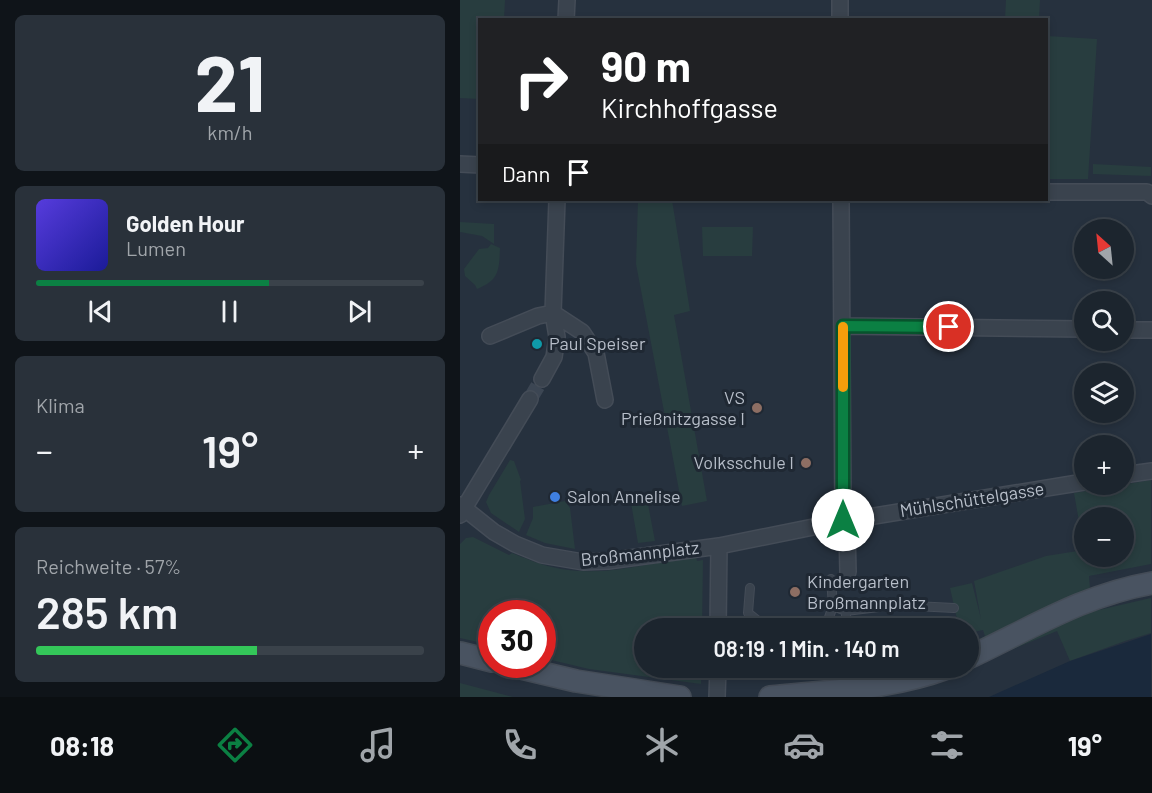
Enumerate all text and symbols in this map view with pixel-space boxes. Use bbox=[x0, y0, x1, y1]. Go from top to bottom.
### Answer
text: 21 bbox=[195, 34, 265, 128]
text: 90 m bbox=[601, 40, 691, 90]
icon: right bbox=[502, 42, 580, 120]
text: Kirchhoffgasse bbox=[601, 91, 778, 123]
text: km/h bbox=[207, 120, 253, 144]
icon: arrive bbox=[562, 156, 595, 189]
text: Dann bbox=[502, 160, 550, 186]
text: Golden Hour bbox=[126, 210, 244, 236]
north arrow bbox=[1074, 219, 1134, 279]
map controls bbox=[1074, 219, 1134, 567]
text: Lumen bbox=[126, 236, 186, 260]
button: search bbox=[1074, 291, 1134, 351]
icon: previous bbox=[84, 295, 117, 328]
icon: pause bbox=[213, 295, 246, 328]
icon: next bbox=[343, 295, 376, 328]
pin bbox=[923, 301, 974, 352]
icon: arrive bbox=[932, 310, 965, 343]
place label: Paul Speiser bbox=[549, 332, 646, 354]
marker: Paul Speiser bbox=[530, 337, 544, 351]
button: layers bbox=[1074, 363, 1134, 423]
place label: VS Prießnitzgasse I bbox=[621, 386, 745, 429]
text: Klima bbox=[36, 393, 85, 417]
marker: VS Prießnitzgasse I bbox=[750, 401, 764, 415]
text: 19° bbox=[202, 423, 258, 477]
text: − bbox=[36, 430, 53, 470]
text: + bbox=[408, 430, 424, 470]
button: + bbox=[1074, 435, 1134, 495]
place label: Volksschule I bbox=[694, 451, 794, 473]
marker: Volksschule I bbox=[799, 456, 813, 470]
street label: Mühlschüttelgasse bbox=[898, 477, 1046, 521]
place label: Salon Annelise bbox=[567, 485, 681, 507]
position arrow bbox=[811, 488, 875, 552]
marker: Salon Annelise bbox=[548, 490, 562, 504]
button: − bbox=[1074, 507, 1134, 567]
street label: Broßmannplatz bbox=[580, 536, 700, 570]
text: Reichweite · 57% bbox=[36, 554, 181, 578]
place label: Kindergarten Broßmannplatz bbox=[807, 570, 926, 613]
text: 285 km bbox=[36, 584, 178, 638]
marker: Kindergarten Broßmannplatz bbox=[788, 585, 802, 599]
speed limit sign: 30 bbox=[478, 600, 556, 678]
text: 08:19 · 1 Min. · 140 m bbox=[714, 635, 899, 661]
icon: directions bbox=[214, 724, 256, 766]
icon: music bbox=[357, 724, 399, 766]
icon: phone bbox=[499, 724, 541, 766]
icon: climate bbox=[641, 724, 683, 766]
icon: car bbox=[783, 724, 825, 766]
icon: filters bbox=[926, 724, 968, 766]
text: 08:18 bbox=[50, 729, 114, 761]
text: 19° bbox=[1068, 729, 1102, 761]

